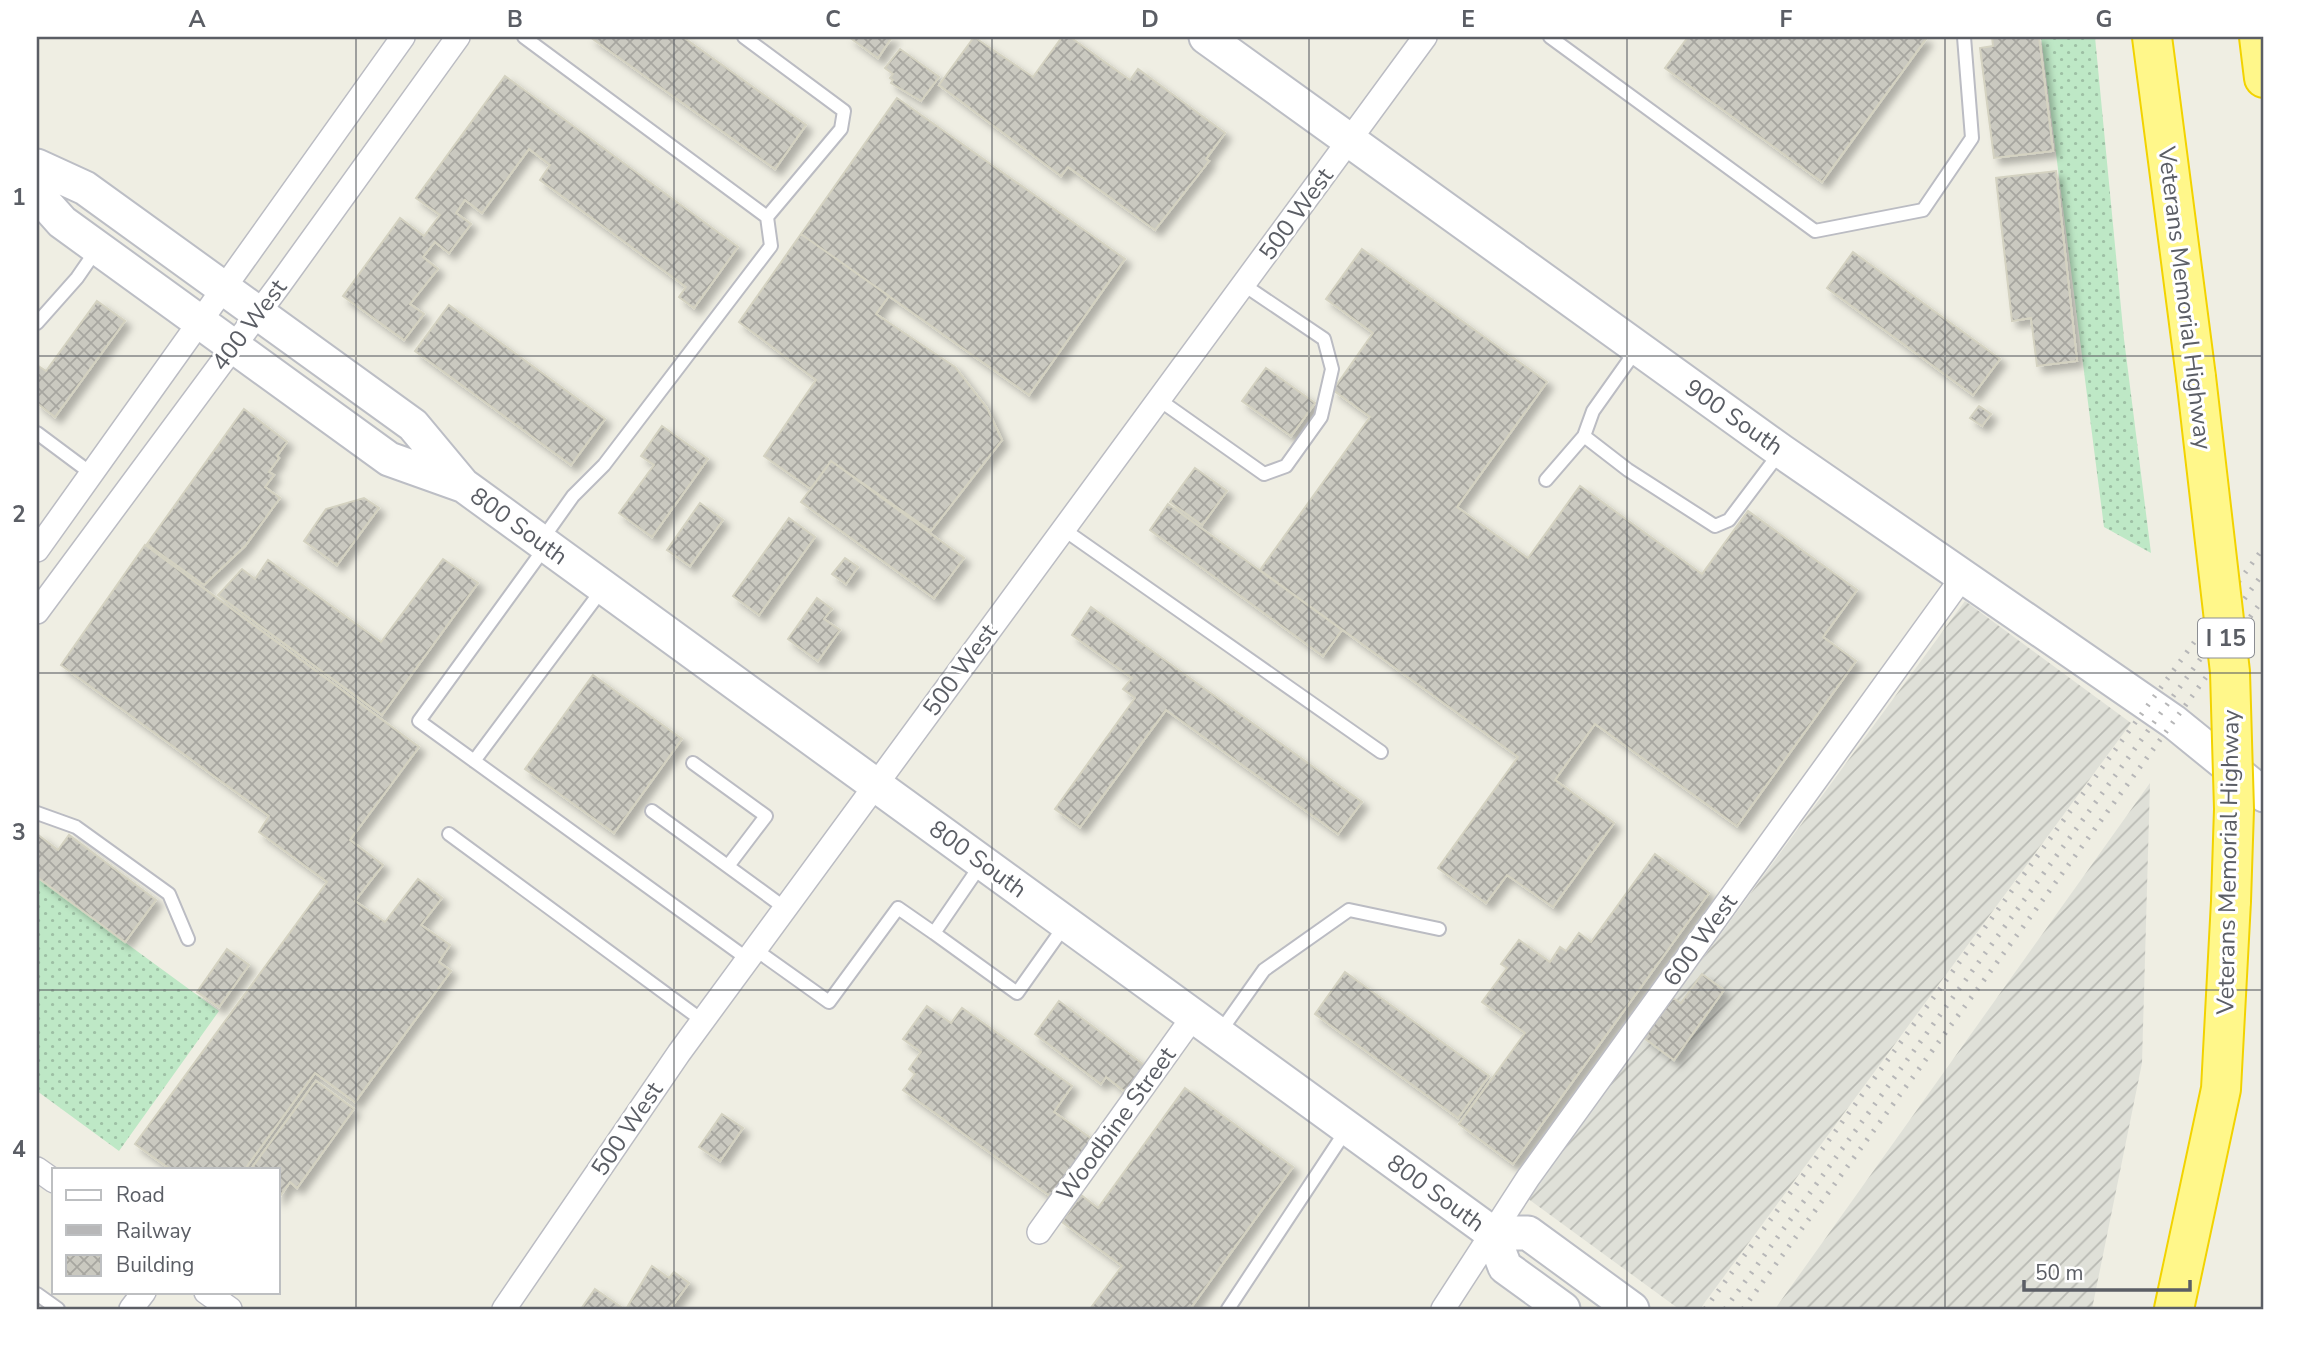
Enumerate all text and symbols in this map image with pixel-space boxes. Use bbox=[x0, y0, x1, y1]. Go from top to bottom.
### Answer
text: A bbox=[188, 4, 206, 35]
text: B bbox=[507, 4, 523, 35]
text: C bbox=[825, 4, 841, 35]
text: D bbox=[1141, 4, 1159, 35]
text: E bbox=[1461, 4, 1475, 35]
text: F bbox=[1780, 4, 1793, 35]
text: G bbox=[2096, 4, 2112, 35]
street label: Veterans Memorial Highway bbox=[2150, 144, 2220, 452]
street label: 500 West bbox=[1252, 161, 1341, 267]
text: 1 bbox=[12, 182, 26, 213]
street label: 400 West bbox=[204, 272, 294, 377]
street label: 900 South bbox=[1679, 371, 1789, 463]
street label: 800 South bbox=[464, 480, 574, 572]
text: 2 bbox=[12, 499, 26, 530]
street label: 500 West bbox=[916, 617, 1005, 723]
road number: I 15 bbox=[2198, 618, 2254, 658]
street label: Veterans Memorial Highway bbox=[2209, 709, 2247, 1016]
street label: 800 South bbox=[923, 813, 1033, 905]
text: 3 bbox=[12, 817, 26, 848]
street label: 600 West bbox=[1656, 887, 1745, 993]
street label: Woodbine Street bbox=[1049, 1040, 1183, 1208]
street label: 500 West bbox=[584, 1075, 671, 1182]
text: 4 bbox=[12, 1134, 26, 1165]
street label: 800 South bbox=[1381, 1147, 1491, 1239]
legend bbox=[52, 1168, 280, 1294]
text: Road bbox=[116, 1181, 165, 1209]
text: Railway bbox=[116, 1217, 191, 1245]
scale bar bbox=[2024, 1248, 2191, 1292]
text: Building bbox=[116, 1251, 194, 1279]
text: 50 m bbox=[2035, 1259, 2084, 1287]

